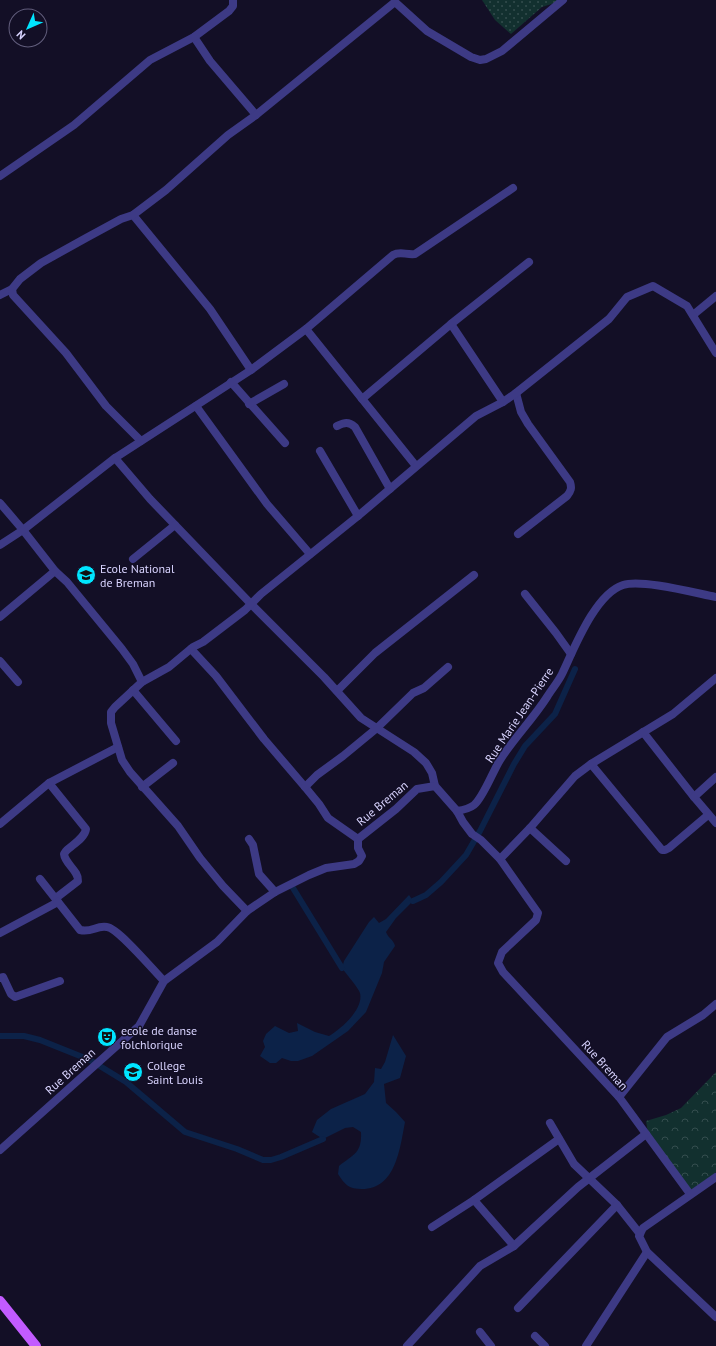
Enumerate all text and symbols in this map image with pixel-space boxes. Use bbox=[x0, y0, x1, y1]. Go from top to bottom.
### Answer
north arrow bbox=[8, 8, 48, 48]
text: N bbox=[13, 28, 28, 43]
place label: Ecole National de Breman bbox=[100, 561, 175, 590]
school or university icon: Ecole National de Breman bbox=[75, 564, 97, 586]
street label: Rue Marie Jean-Pierre bbox=[482, 665, 556, 765]
street label: Rue Breman bbox=[353, 777, 411, 829]
place label: ecole de danse folchlorique bbox=[121, 1023, 197, 1052]
theatre icon: ecole de danse folchlorique bbox=[96, 1026, 118, 1048]
street label: Rue Breman bbox=[579, 1037, 631, 1093]
street label: Rue Breman bbox=[42, 1045, 98, 1097]
place label: College Saint Louis bbox=[147, 1058, 203, 1087]
school or university icon: College Saint Louis bbox=[122, 1061, 144, 1083]

